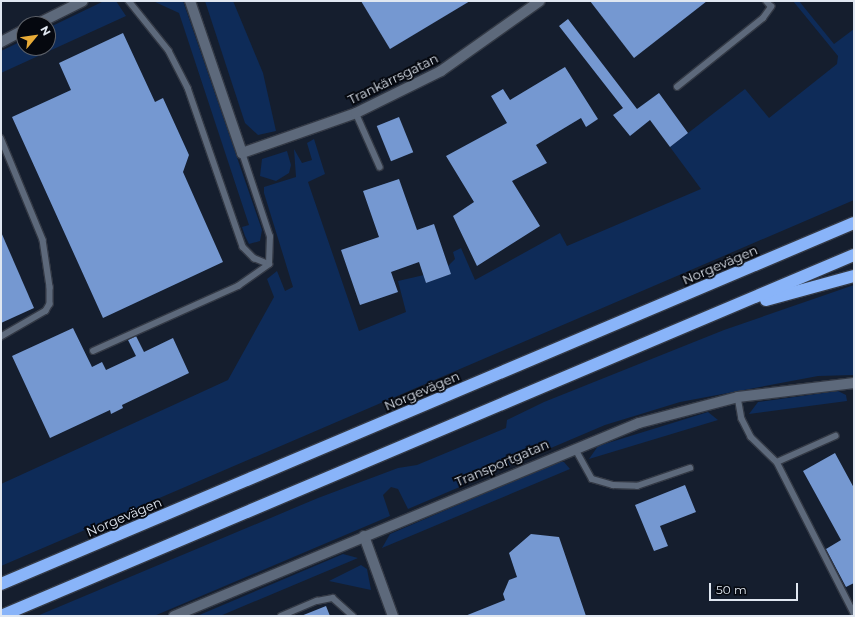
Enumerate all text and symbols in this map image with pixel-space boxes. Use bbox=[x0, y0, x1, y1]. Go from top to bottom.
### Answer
north arrow bbox=[16, 16, 56, 56]
text: N bbox=[37, 23, 54, 38]
street label: Trankärrsgatan bbox=[345, 50, 441, 108]
street label: Norgevägen bbox=[680, 242, 760, 288]
street label: Norgevägen bbox=[382, 368, 462, 414]
street label: Transportgatan bbox=[453, 436, 551, 490]
street label: Norgevägen bbox=[84, 494, 164, 540]
scale bar bbox=[711, 575, 800, 601]
text: 50 m bbox=[716, 582, 747, 597]

